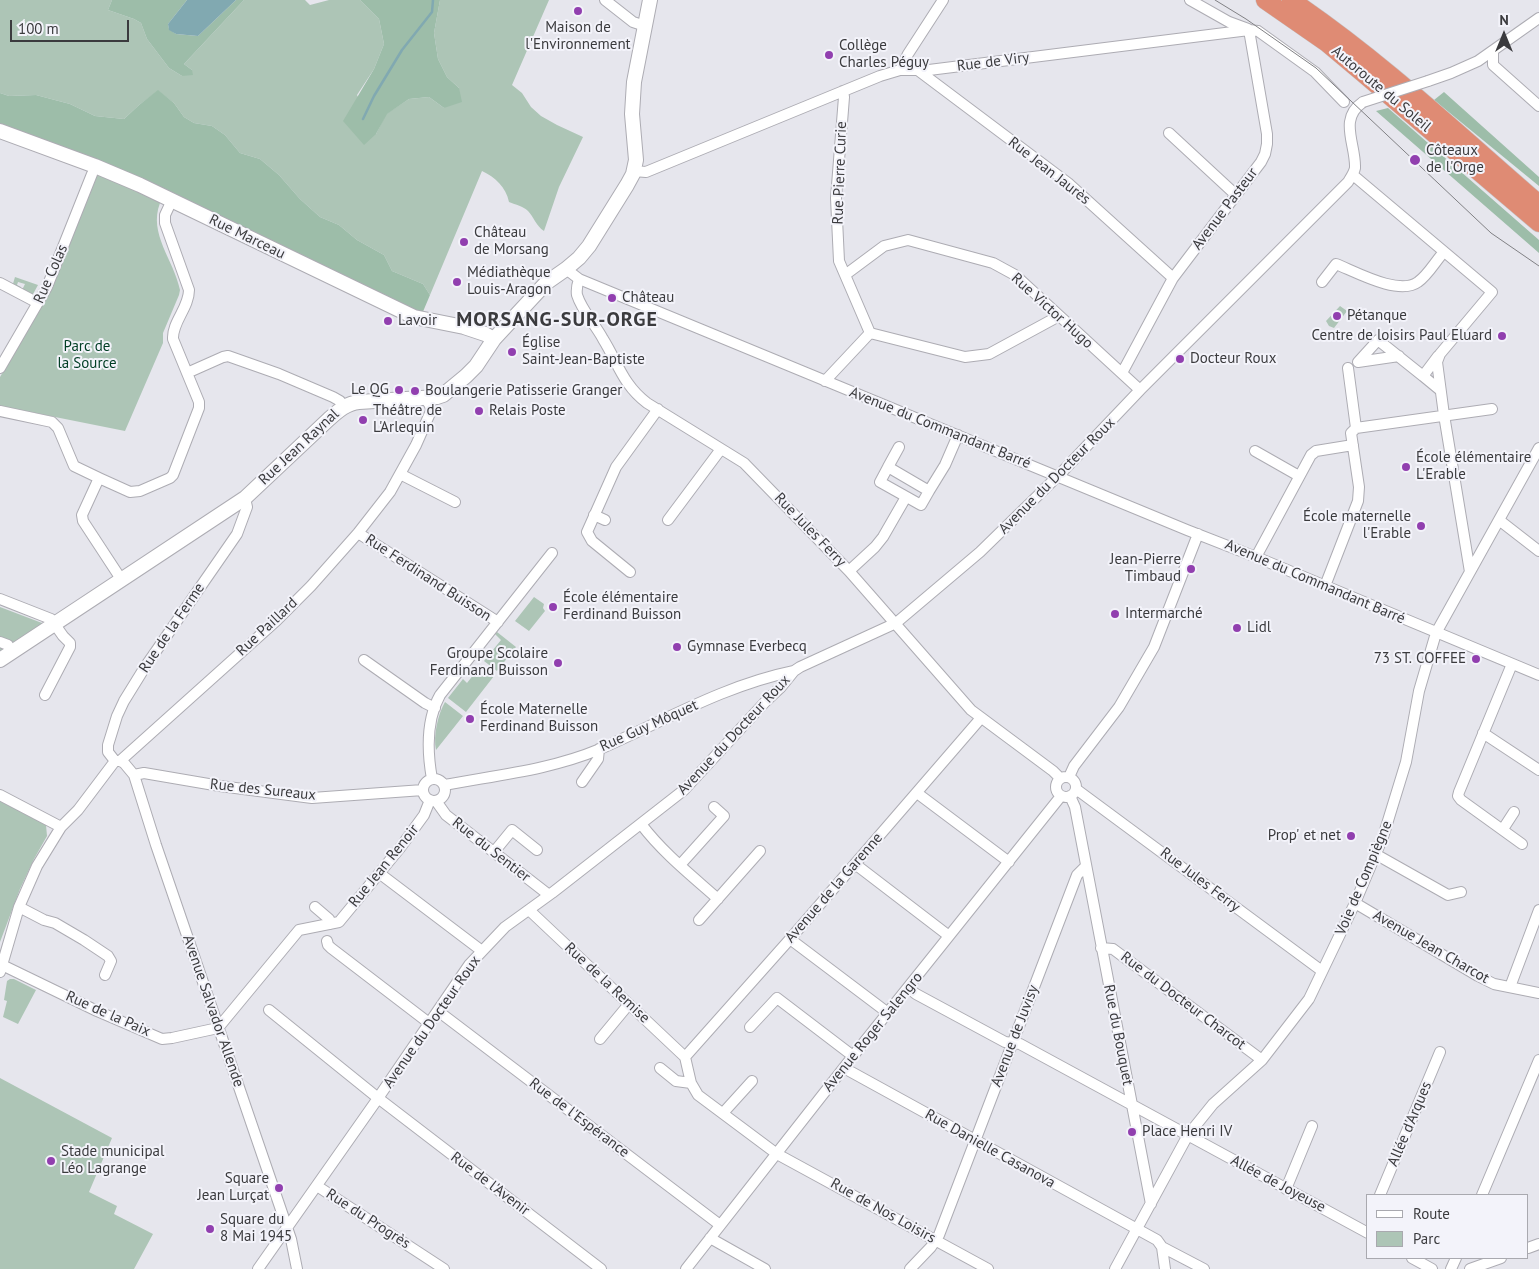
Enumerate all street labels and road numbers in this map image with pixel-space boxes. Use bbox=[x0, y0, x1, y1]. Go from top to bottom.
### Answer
street label: Autoroute du Soleil bbox=[1328, 42, 1434, 136]
street label: Rue de Viry bbox=[956, 49, 1030, 75]
street label: Rue Pierre Curie bbox=[829, 121, 851, 225]
street label: Rue Jean Jaurès bbox=[1004, 133, 1094, 209]
street label: Avenue Pasteur bbox=[1188, 164, 1262, 254]
street label: Rue Marceau bbox=[206, 211, 288, 263]
street label: Rue Colas bbox=[30, 242, 72, 306]
street label: Rue Victor Hugo bbox=[1007, 269, 1097, 353]
street label: Avenue du Commandant Barré bbox=[847, 383, 1033, 473]
street label: Rue Jean Raynal bbox=[255, 405, 343, 489]
street label: Avenue du Docteur Roux bbox=[995, 414, 1119, 538]
street label: Rue Jules Ferry bbox=[770, 489, 850, 571]
street label: Rue Ferdinand Buisson bbox=[362, 530, 494, 626]
street label: Avenue du Commandant Barré bbox=[1222, 536, 1408, 628]
street label: Rue de la Ferme bbox=[135, 580, 209, 676]
street label: Rue Paillard bbox=[233, 594, 301, 660]
street label: Avenue du Docteur Roux bbox=[674, 671, 794, 799]
street label: Rue Guy Môquet bbox=[597, 696, 701, 756]
street label: Rue des Sureaux bbox=[209, 775, 317, 805]
street label: Rue du Sentier bbox=[448, 814, 534, 886]
street label: Voie de Compiègne bbox=[1332, 818, 1396, 938]
street label: Rue Jean Renoir bbox=[345, 821, 423, 911]
street label: Avenue de la Garenne bbox=[781, 829, 887, 947]
street label: Rue Jules Ferry bbox=[1156, 844, 1244, 916]
street label: Avenue Jean Charcot bbox=[1370, 906, 1492, 988]
street label: Avenue Salvador Allende bbox=[179, 933, 247, 1089]
street label: Rue de la Remise bbox=[561, 939, 653, 1027]
street label: Rue du Docteur Charcot bbox=[1117, 948, 1249, 1054]
street label: Avenue du Docteur Roux bbox=[379, 952, 485, 1092]
street label: Avenue Roger Salengro bbox=[819, 969, 927, 1095]
street label: Avenue de Juvisy bbox=[987, 983, 1043, 1089]
street label: Rue du Bouquet bbox=[1099, 983, 1137, 1087]
street label: Rue de la Paix bbox=[63, 987, 153, 1041]
street label: Rue de l'Espérance bbox=[525, 1074, 633, 1162]
street label: Allée d'Arques bbox=[1384, 1079, 1436, 1169]
street label: Rue Danielle Casanova bbox=[922, 1106, 1058, 1192]
street label: Rue de l'Avenir bbox=[447, 1148, 533, 1220]
street label: Allée de Joyeuse bbox=[1227, 1151, 1329, 1217]
street label: Rue de Nos Loisirs bbox=[827, 1175, 939, 1247]
street label: Rue du Progrès bbox=[323, 1185, 413, 1253]

